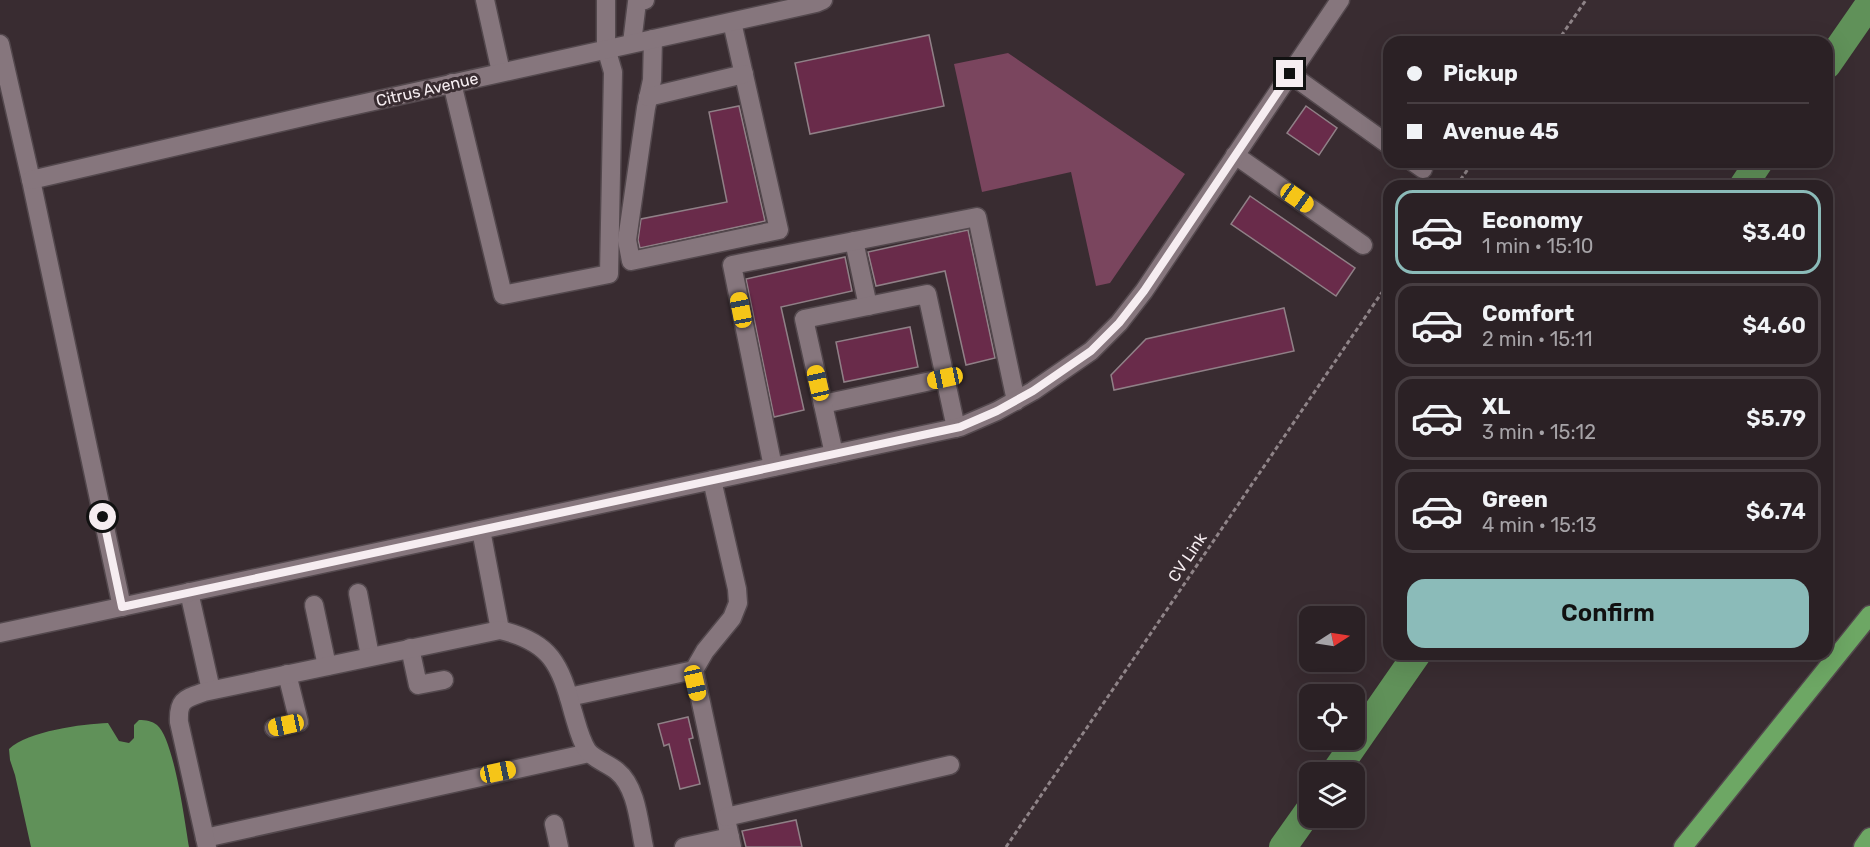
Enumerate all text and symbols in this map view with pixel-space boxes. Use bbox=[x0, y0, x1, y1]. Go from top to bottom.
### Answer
route end bbox=[1276, 60, 1303, 87]
text: Pickup bbox=[1443, 60, 1518, 87]
street label: Citrus Avenue bbox=[374, 69, 480, 110]
text: Avenue 45 bbox=[1443, 118, 1559, 145]
car bbox=[1277, 180, 1317, 216]
icon: car bbox=[1410, 205, 1464, 259]
text: Economy bbox=[1482, 207, 1583, 234]
text: $3.40 bbox=[1742, 219, 1806, 246]
text: 1 min · 15:10 bbox=[1482, 234, 1593, 258]
car bbox=[729, 291, 753, 329]
icon: car bbox=[1410, 298, 1464, 352]
text: Comfort bbox=[1482, 300, 1574, 327]
text: $4.60 bbox=[1742, 312, 1806, 339]
text: 2 min · 15:11 bbox=[1482, 327, 1592, 351]
car bbox=[805, 363, 831, 403]
car bbox=[926, 365, 964, 391]
icon: car bbox=[1410, 391, 1464, 445]
text: XL bbox=[1482, 393, 1510, 420]
text: $5.79 bbox=[1746, 405, 1806, 432]
text: 3 min · 15:12 bbox=[1482, 420, 1596, 444]
icon: car bbox=[1410, 484, 1464, 538]
text: Green bbox=[1482, 486, 1548, 513]
text: $6.74 bbox=[1746, 498, 1806, 525]
route start bbox=[89, 503, 116, 530]
text: 4 min · 15:13 bbox=[1482, 513, 1597, 537]
street label: CV Link bbox=[1164, 528, 1211, 585]
button: Confirm bbox=[1407, 579, 1809, 648]
north arrow bbox=[1299, 606, 1365, 672]
map controls bbox=[1299, 606, 1365, 828]
car bbox=[682, 663, 708, 703]
button: locate bbox=[1299, 684, 1365, 750]
car bbox=[267, 712, 305, 738]
car bbox=[479, 759, 517, 785]
button: layers bbox=[1299, 762, 1365, 828]

